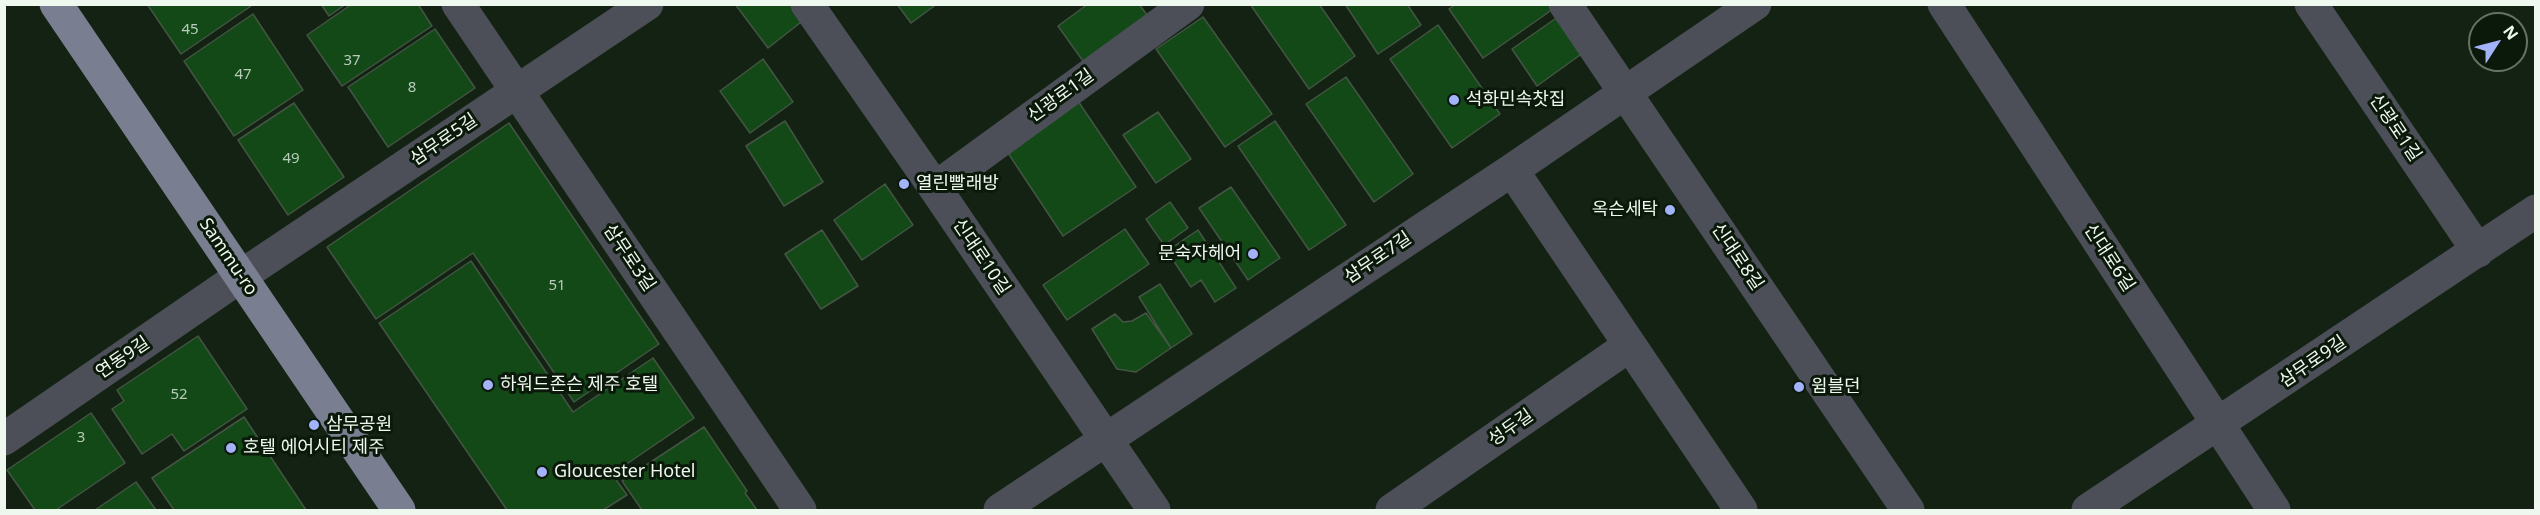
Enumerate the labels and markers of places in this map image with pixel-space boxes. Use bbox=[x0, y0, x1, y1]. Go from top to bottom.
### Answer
place label: 석화민속찻집 bbox=[1466, 89, 1565, 111]
marker: 석화민속찻집 bbox=[1447, 93, 1461, 107]
place label: 열린빨래방 bbox=[916, 173, 999, 195]
marker: 열린빨래방 bbox=[897, 177, 911, 191]
place label: 옥슨세탁 bbox=[1592, 199, 1658, 221]
marker: 옥슨세탁 bbox=[1663, 203, 1677, 217]
place label: 문숙자헤어 bbox=[1158, 243, 1241, 265]
marker: 문숙자헤어 bbox=[1246, 247, 1260, 261]
place label: 하워드존슨 제주 호텔 bbox=[500, 374, 658, 396]
place label: 윔블던 bbox=[1811, 376, 1861, 398]
marker: 하워드존슨 제주 호텔 bbox=[481, 378, 495, 392]
marker: 윔블던 bbox=[1792, 380, 1806, 394]
place label: 삼무공원 bbox=[326, 414, 392, 436]
marker: 삼무공원 bbox=[307, 418, 321, 432]
place label: 호텔 에어시티 제주 bbox=[243, 437, 385, 459]
marker: 호텔 에어시티 제주 bbox=[224, 441, 238, 455]
place label: Gloucester Hotel bbox=[554, 461, 695, 483]
marker: Gloucester Hotel bbox=[535, 465, 549, 479]

